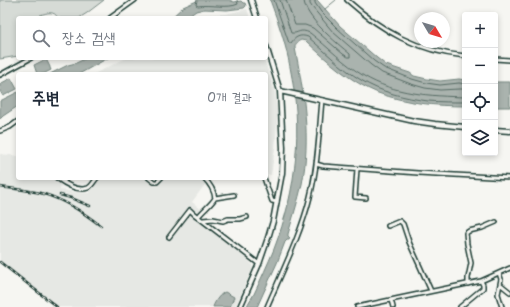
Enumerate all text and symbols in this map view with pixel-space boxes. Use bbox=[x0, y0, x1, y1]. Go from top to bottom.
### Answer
north arrow bbox=[414, 12, 450, 48]
map controls bbox=[462, 12, 498, 156]
button: + bbox=[462, 12, 498, 48]
search box bbox=[16, 16, 268, 60]
icon: search bbox=[30, 27, 52, 49]
text: 장소 검색 bbox=[62, 28, 115, 48]
button: − bbox=[462, 48, 498, 84]
button: locate bbox=[462, 84, 498, 120]
text: 주변 bbox=[32, 87, 59, 109]
text: 0개 결과 bbox=[207, 89, 252, 106]
button: layers bbox=[462, 120, 498, 156]

